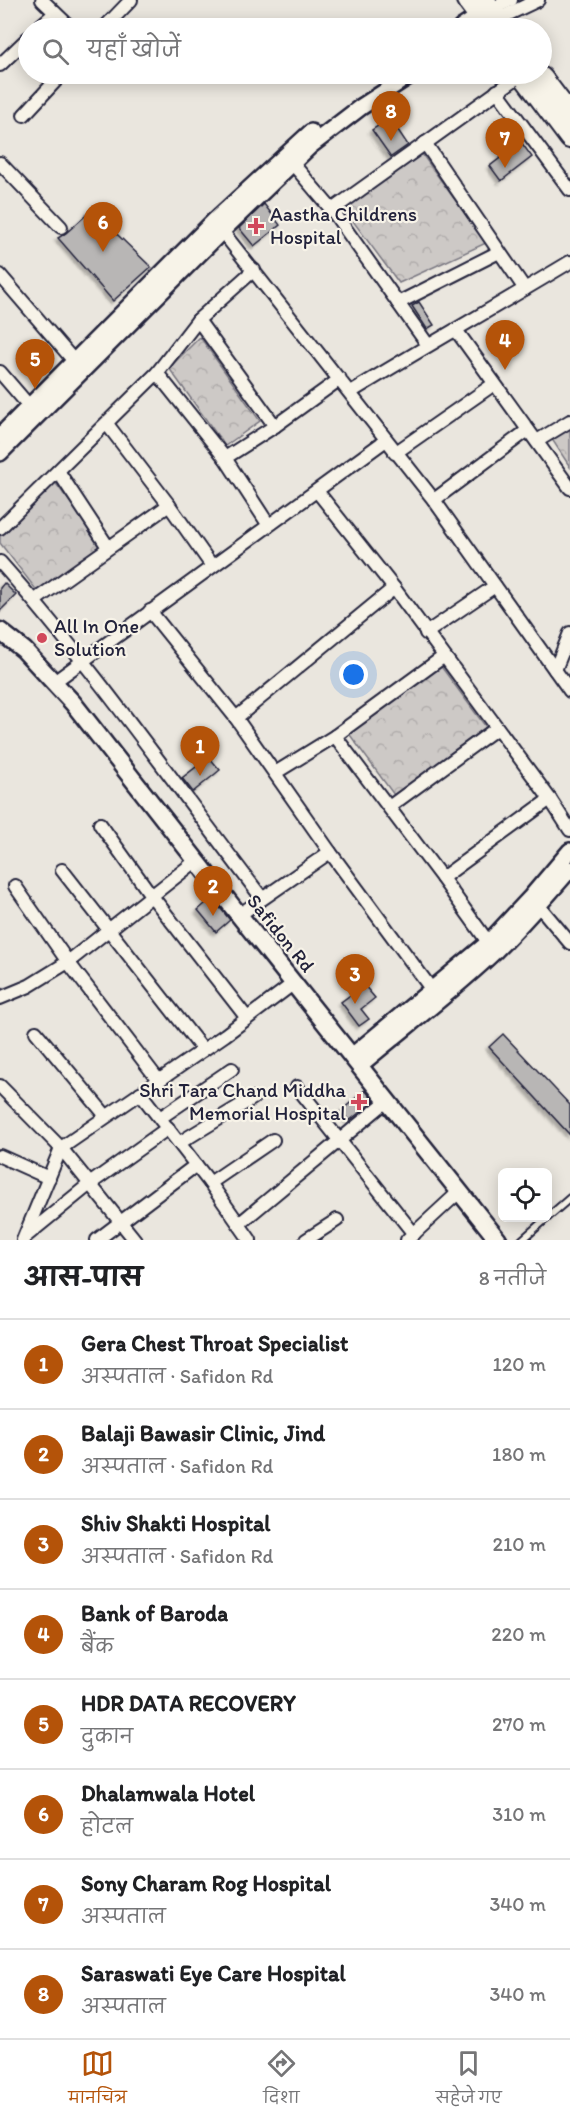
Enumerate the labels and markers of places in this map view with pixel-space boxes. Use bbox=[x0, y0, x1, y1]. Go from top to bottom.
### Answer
pin: 8 bbox=[372, 92, 410, 141]
pin: 7 bbox=[486, 118, 524, 168]
pin: 6 bbox=[84, 202, 122, 252]
place label: Aastha Childrens Hospital bbox=[270, 202, 417, 249]
marker: Aastha Childrens Hospital bbox=[247, 217, 265, 235]
pin: 4 bbox=[486, 320, 524, 370]
pin: 5 bbox=[15, 340, 54, 389]
place label: All In One Solution bbox=[54, 614, 139, 661]
marker: All In One Solution bbox=[35, 631, 49, 645]
pin: 1 bbox=[180, 726, 220, 776]
pin: 2 bbox=[194, 866, 232, 916]
pin: 3 bbox=[336, 954, 374, 1004]
place label: Shri Tara Chand Middha Memorial Hospital bbox=[139, 1078, 347, 1125]
marker: Shri Tara Chand Middha Memorial Hospital bbox=[350, 1093, 368, 1111]

